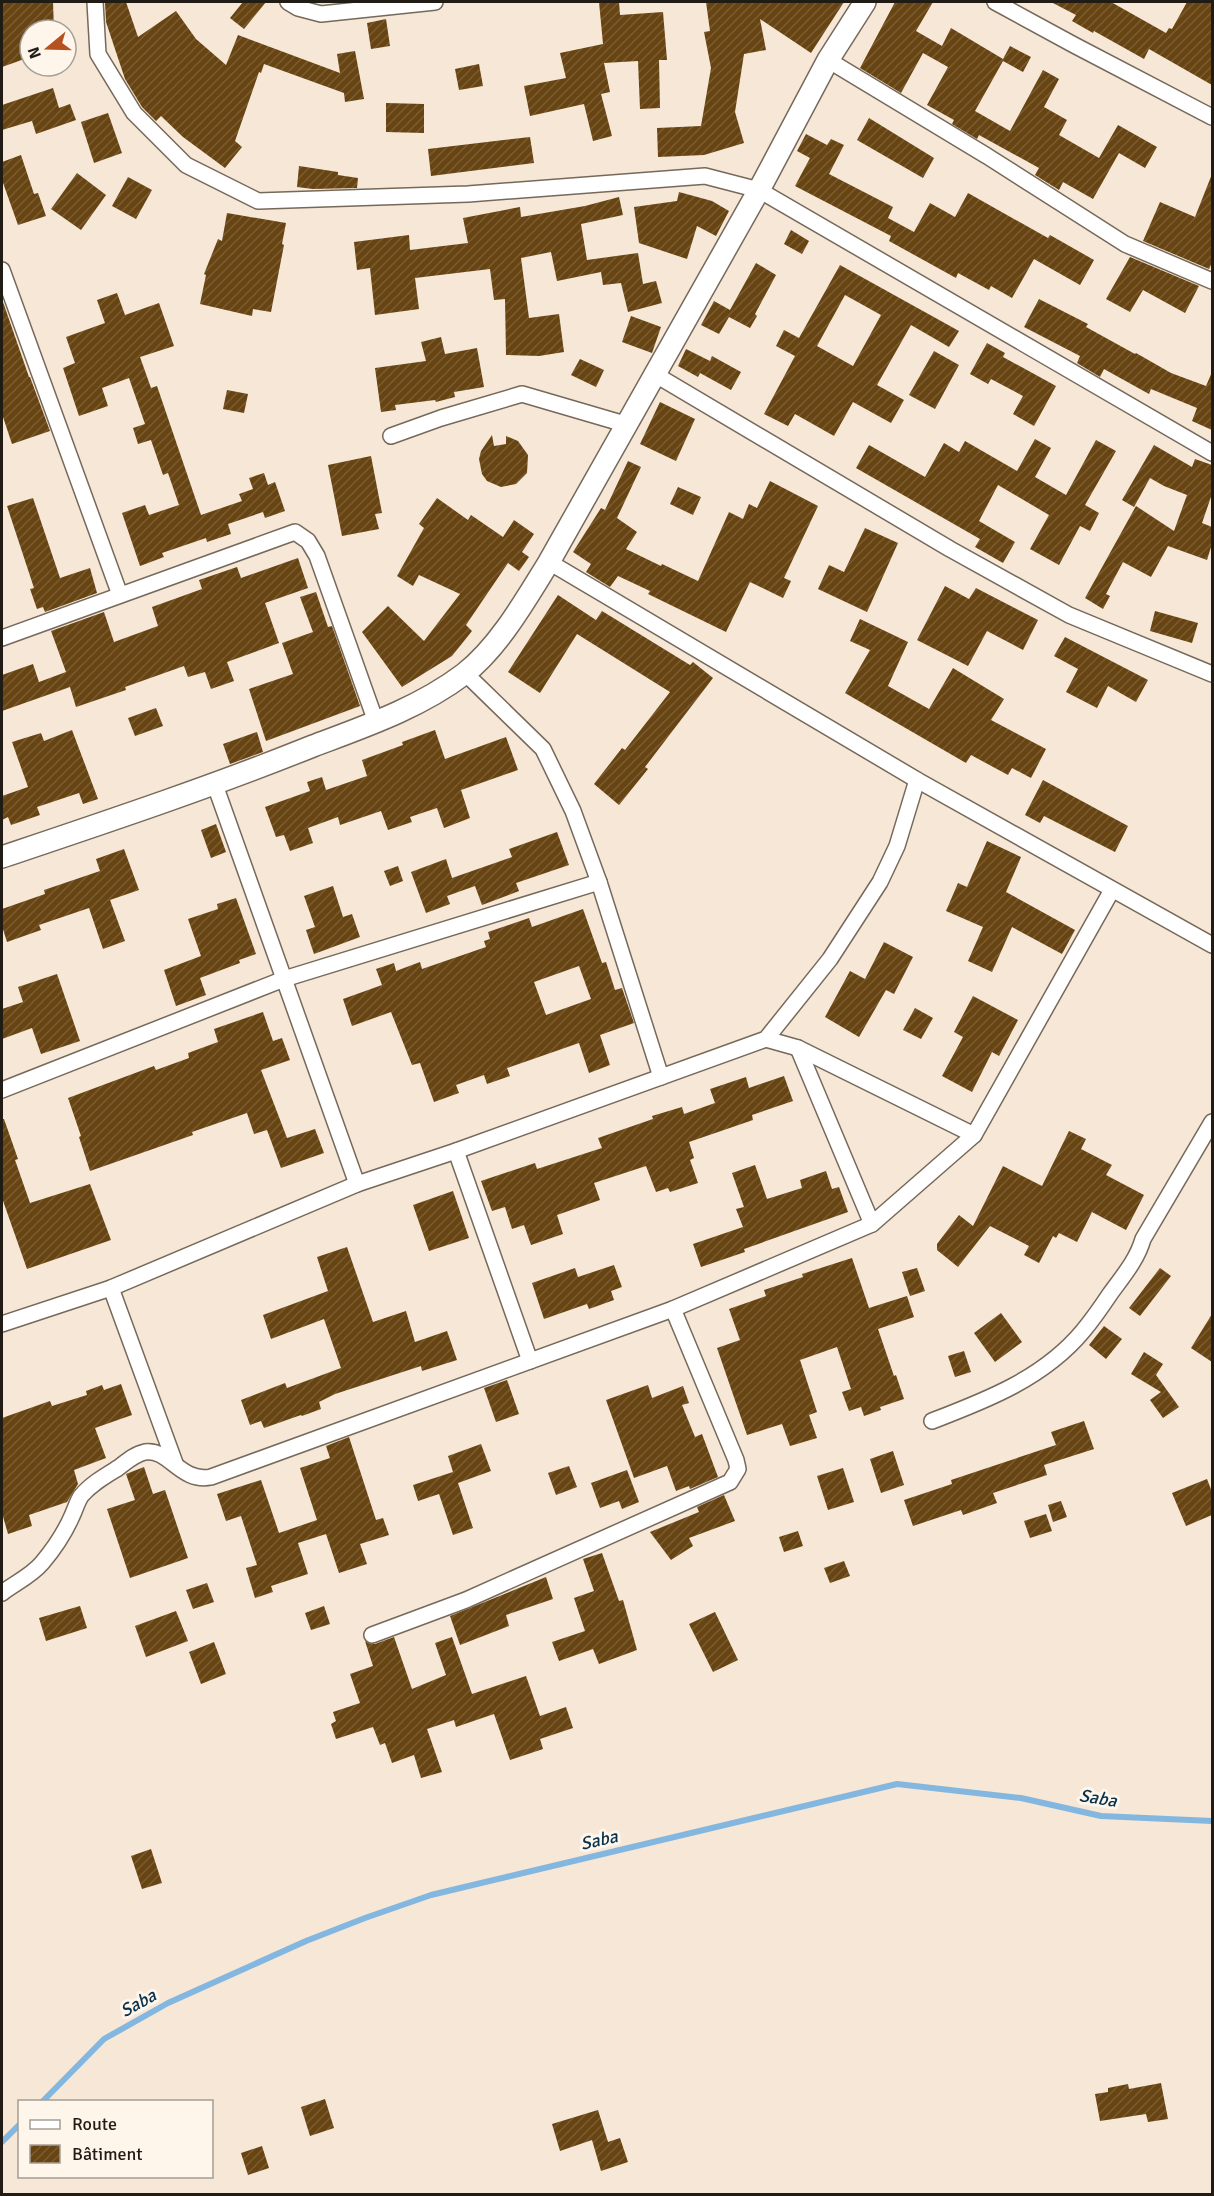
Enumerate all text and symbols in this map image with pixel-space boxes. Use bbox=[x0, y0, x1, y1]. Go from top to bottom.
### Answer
north arrow bbox=[18, 18, 78, 78]
text: N bbox=[23, 44, 46, 61]
water label: Saba bbox=[1078, 1784, 1119, 1812]
water label: Saba bbox=[578, 1825, 621, 1855]
water label: Saba bbox=[116, 1984, 161, 2022]
legend bbox=[18, 2100, 213, 2178]
text: Route bbox=[72, 2113, 117, 2135]
text: Bâtiment bbox=[72, 2143, 143, 2165]

